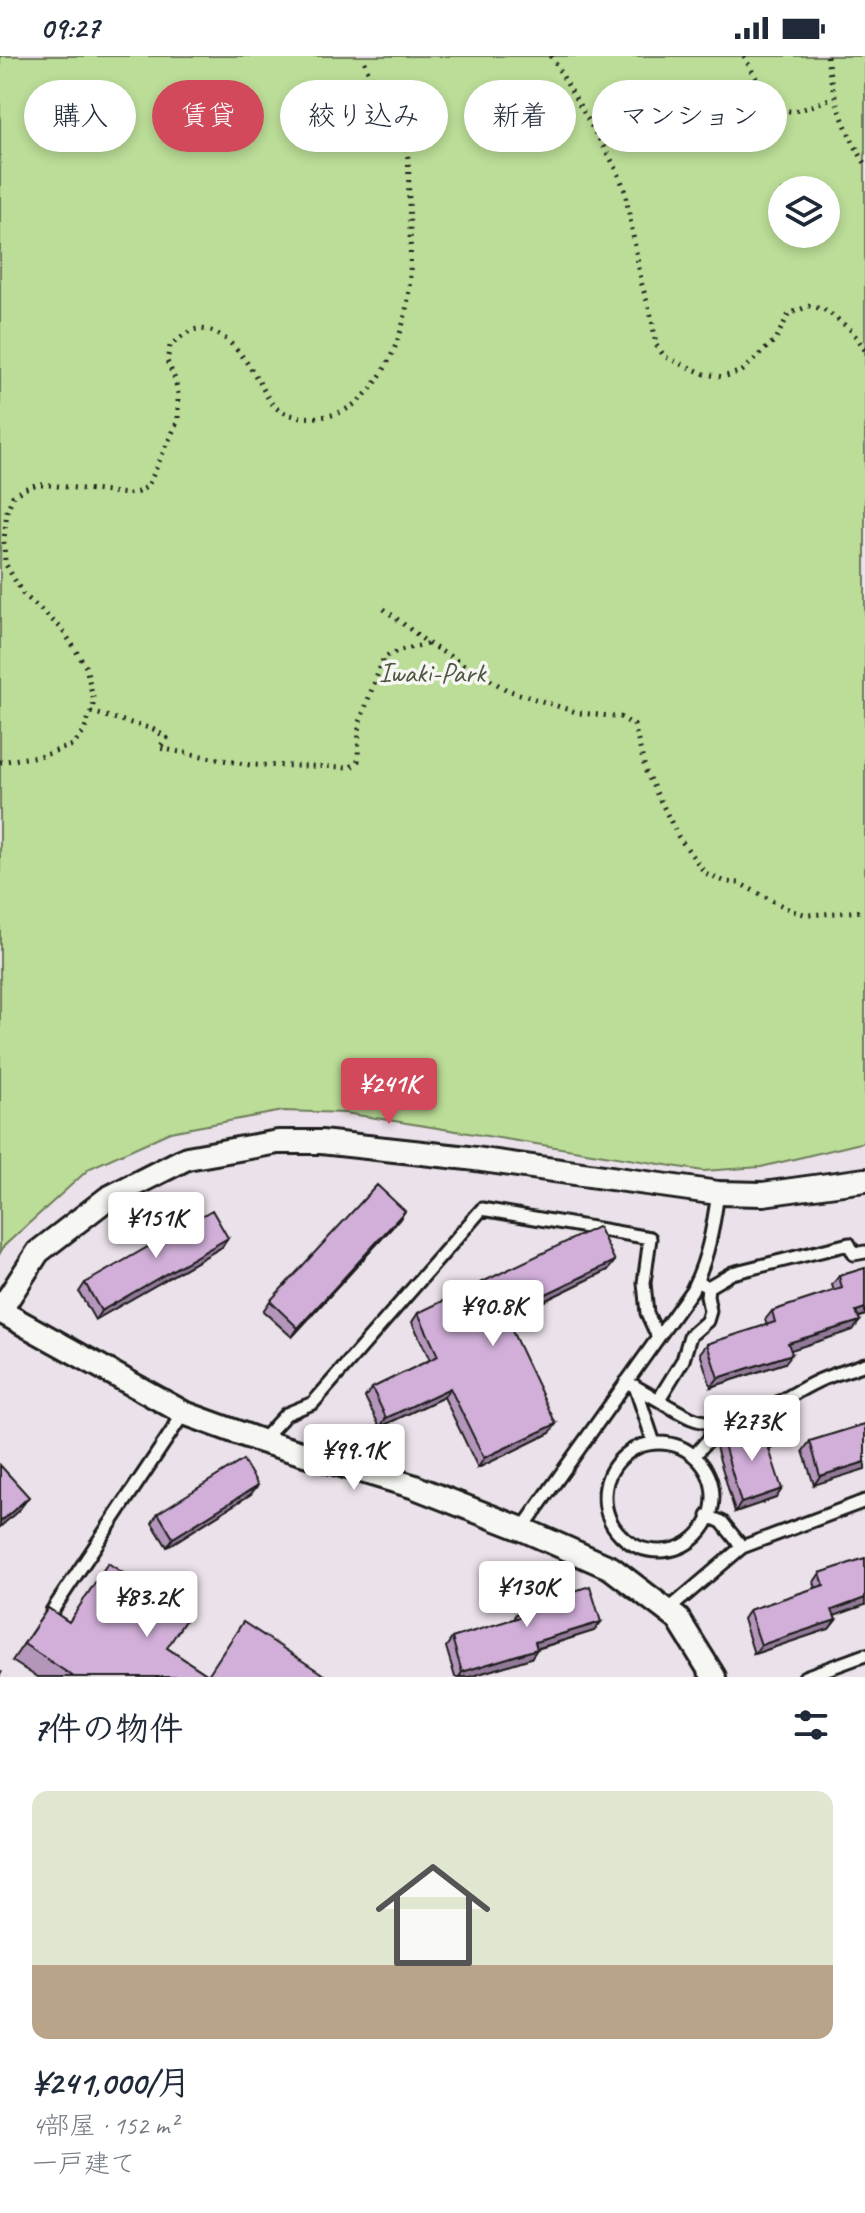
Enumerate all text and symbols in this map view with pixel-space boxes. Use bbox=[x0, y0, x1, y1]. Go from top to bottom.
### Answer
text: 09:27 bbox=[40, 9, 99, 47]
chip: 購入 bbox=[24, 80, 136, 152]
chip: 賃貸 bbox=[152, 80, 264, 152]
chip: 絞り込み bbox=[280, 80, 448, 152]
chip: 新着 bbox=[464, 80, 576, 152]
chip: マンション bbox=[592, 80, 787, 152]
map controls bbox=[768, 176, 840, 248]
button: layers bbox=[768, 176, 840, 248]
park label: Iwaki-Park bbox=[379, 655, 487, 690]
pin: ¥241K bbox=[333, 1058, 445, 1126]
text: ¥241K bbox=[359, 1067, 419, 1100]
pin: ¥151K bbox=[100, 1192, 212, 1260]
text: ¥151K bbox=[126, 1201, 186, 1234]
pin: ¥90.8K bbox=[428, 1280, 558, 1348]
text: ¥90.8K bbox=[461, 1289, 525, 1322]
pin: ¥273K bbox=[696, 1395, 808, 1463]
text: ¥273K bbox=[722, 1404, 782, 1437]
pin: ¥99.1K bbox=[289, 1424, 419, 1492]
text: ¥99.1K bbox=[322, 1433, 386, 1466]
pin: ¥130K bbox=[471, 1561, 583, 1629]
text: ¥130K bbox=[497, 1570, 557, 1603]
pin: ¥83.2K bbox=[82, 1571, 212, 1639]
text: ¥83.2K bbox=[114, 1580, 180, 1613]
icon: filters bbox=[789, 1703, 833, 1747]
text: 7件の物件 bbox=[32, 1707, 183, 1750]
icon: home bbox=[361, 1843, 505, 1987]
text: ¥241,000/月 bbox=[32, 2061, 191, 2104]
text: 4部屋 · 152 m² bbox=[32, 2109, 177, 2142]
text: 一戸建て bbox=[32, 2147, 136, 2180]

